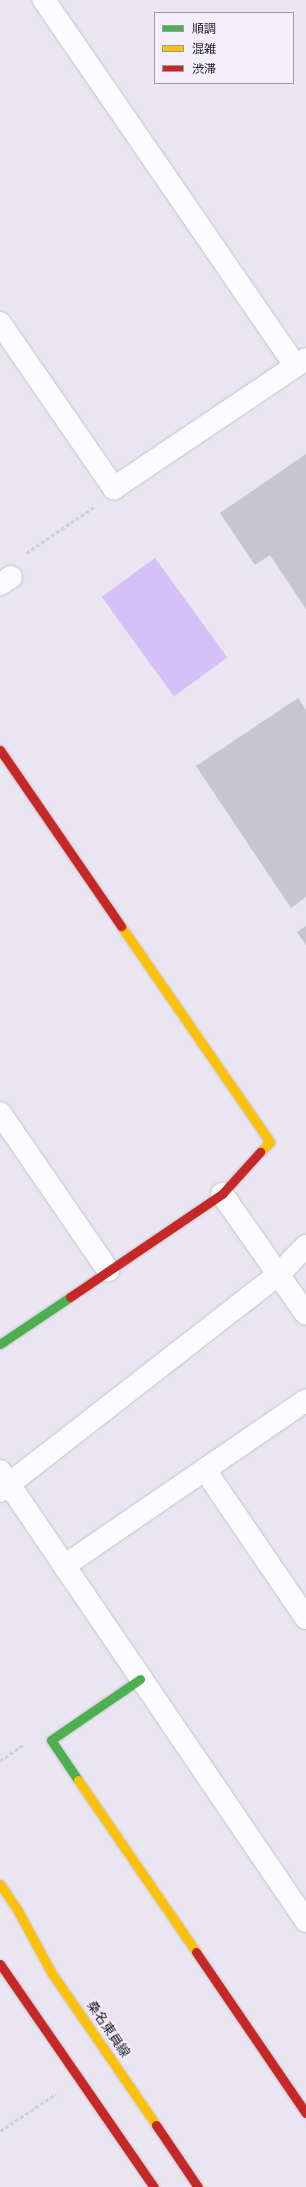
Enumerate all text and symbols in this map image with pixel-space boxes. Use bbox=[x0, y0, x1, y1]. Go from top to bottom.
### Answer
legend bbox=[154, 12, 294, 84]
text: 順調 bbox=[192, 22, 216, 38]
text: 混雑 bbox=[192, 42, 216, 58]
text: 渋滞 bbox=[192, 62, 216, 78]
street label: 桑名東員線 bbox=[82, 1999, 132, 2061]

